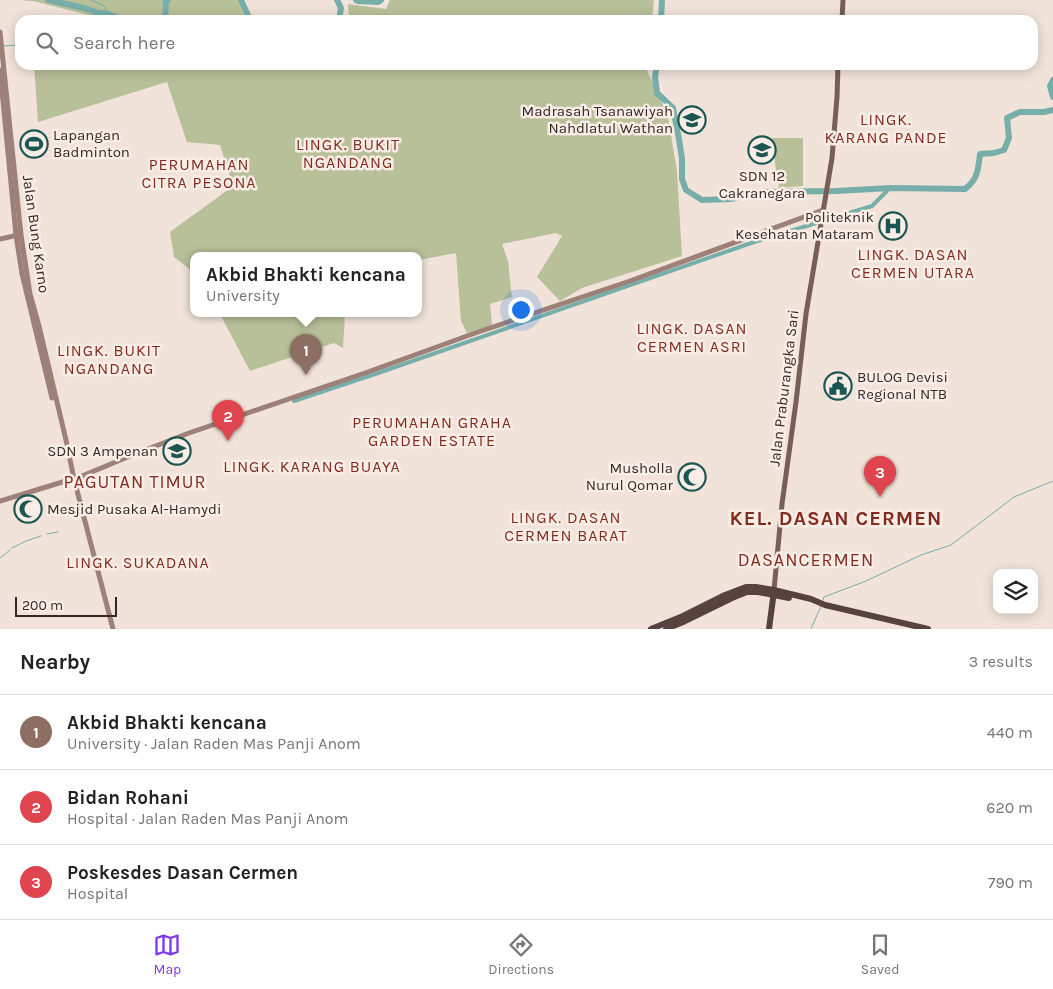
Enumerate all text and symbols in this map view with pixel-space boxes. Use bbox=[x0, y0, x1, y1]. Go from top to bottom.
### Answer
search box bbox=[15, 15, 1038, 70]
icon: search bbox=[33, 29, 61, 57]
text: Search here bbox=[73, 32, 175, 54]
place label: Madrasah Tsanawiyah Nahdlatul Wathan bbox=[522, 102, 673, 137]
school or university icon: Madrasah Tsanawiyah Nahdlatul Wathan bbox=[677, 105, 707, 135]
district label: LINGK. KARANG PANDE bbox=[825, 110, 947, 147]
place label: Lapangan Badminton bbox=[53, 126, 130, 161]
sports icon: Lapangan Badminton bbox=[19, 129, 49, 159]
district label: LINGK. BUKIT NGANDANG bbox=[296, 135, 400, 172]
school or university icon: SDN 12 Cakranegara bbox=[747, 135, 777, 165]
district label: PERUMAHAN CITRA PESONA bbox=[141, 155, 257, 192]
place label: SDN 12 Cakranegara bbox=[719, 167, 805, 202]
street label: Jalan Bung Karno bbox=[19, 174, 53, 294]
place label: Politeknik Kesehatan Mataram bbox=[735, 208, 874, 243]
hospital icon: Politeknik Kesehatan Mataram bbox=[878, 211, 908, 241]
district label: LINGK. DASAN CERMEN UTARA bbox=[851, 245, 975, 282]
popup bbox=[190, 252, 422, 317]
text: Akbid Bhakti kencana bbox=[206, 264, 406, 286]
text: University bbox=[206, 286, 280, 305]
your location bbox=[508, 297, 534, 323]
street label: Jalan Praburangka Sari bbox=[765, 308, 803, 468]
district label: LINGK. DASAN CERMEN ASRI bbox=[636, 319, 748, 356]
pin: 1 bbox=[290, 334, 322, 375]
district label: LINGK. BUKIT NGANDANG bbox=[57, 341, 161, 378]
place label: BULOG Devisi Regional NTB bbox=[857, 368, 948, 403]
public building icon: BULOG Devisi Regional NTB bbox=[823, 371, 853, 401]
pin: 2 bbox=[212, 400, 244, 441]
district label: PERUMAHAN GRAHA GARDEN ESTATE bbox=[352, 413, 512, 450]
school or university icon: SDN 3 Ampenan bbox=[162, 436, 192, 466]
place label: SDN 3 Ampenan bbox=[47, 442, 158, 460]
pin: 3 bbox=[864, 456, 896, 497]
district label: LINGK. KARANG BUAYA bbox=[223, 457, 401, 476]
place label: Musholla Nurul Qomar bbox=[586, 459, 674, 494]
mosque icon: Musholla Nurul Qomar bbox=[677, 462, 707, 492]
district label: PAGUTAN TIMUR bbox=[63, 471, 207, 493]
mosque icon: Mesjid Pusaka Al-Hamydi bbox=[13, 494, 43, 524]
place label: Mesjid Pusaka Al-Hamydi bbox=[47, 500, 221, 518]
district label: KEL. DASAN CERMEN bbox=[730, 507, 942, 530]
district label: LINGK. DASAN CERMEN BARAT bbox=[504, 508, 628, 545]
district label: DASANCERMEN bbox=[738, 549, 874, 571]
district label: LINGK. SUKADANA bbox=[66, 553, 210, 572]
map controls bbox=[993, 569, 1038, 614]
button: layers bbox=[993, 569, 1038, 614]
scale bar bbox=[15, 594, 118, 617]
text: 200 m bbox=[22, 597, 63, 614]
text: Nearby bbox=[20, 650, 90, 674]
text: 3 results bbox=[969, 652, 1033, 671]
text: Akbid Bhakti kencana bbox=[67, 712, 267, 734]
text: 1 bbox=[33, 723, 39, 742]
text: 440 m bbox=[987, 723, 1033, 742]
text: University · Jalan Raden Mas Panji Anom bbox=[67, 734, 361, 753]
text: Bidan Rohani bbox=[67, 787, 189, 809]
text: 2 bbox=[31, 798, 41, 817]
text: 620 m bbox=[986, 798, 1033, 817]
text: Hospital · Jalan Raden Mas Panji Anom bbox=[67, 809, 349, 828]
text: Poskesdes Dasan Cermen bbox=[67, 862, 298, 884]
text: 3 bbox=[31, 873, 41, 892]
text: 790 m bbox=[988, 873, 1033, 892]
text: Hospital bbox=[67, 884, 128, 903]
tab: Map bbox=[153, 931, 181, 978]
tab: Directions bbox=[488, 931, 554, 978]
tab: Saved bbox=[861, 931, 900, 978]

